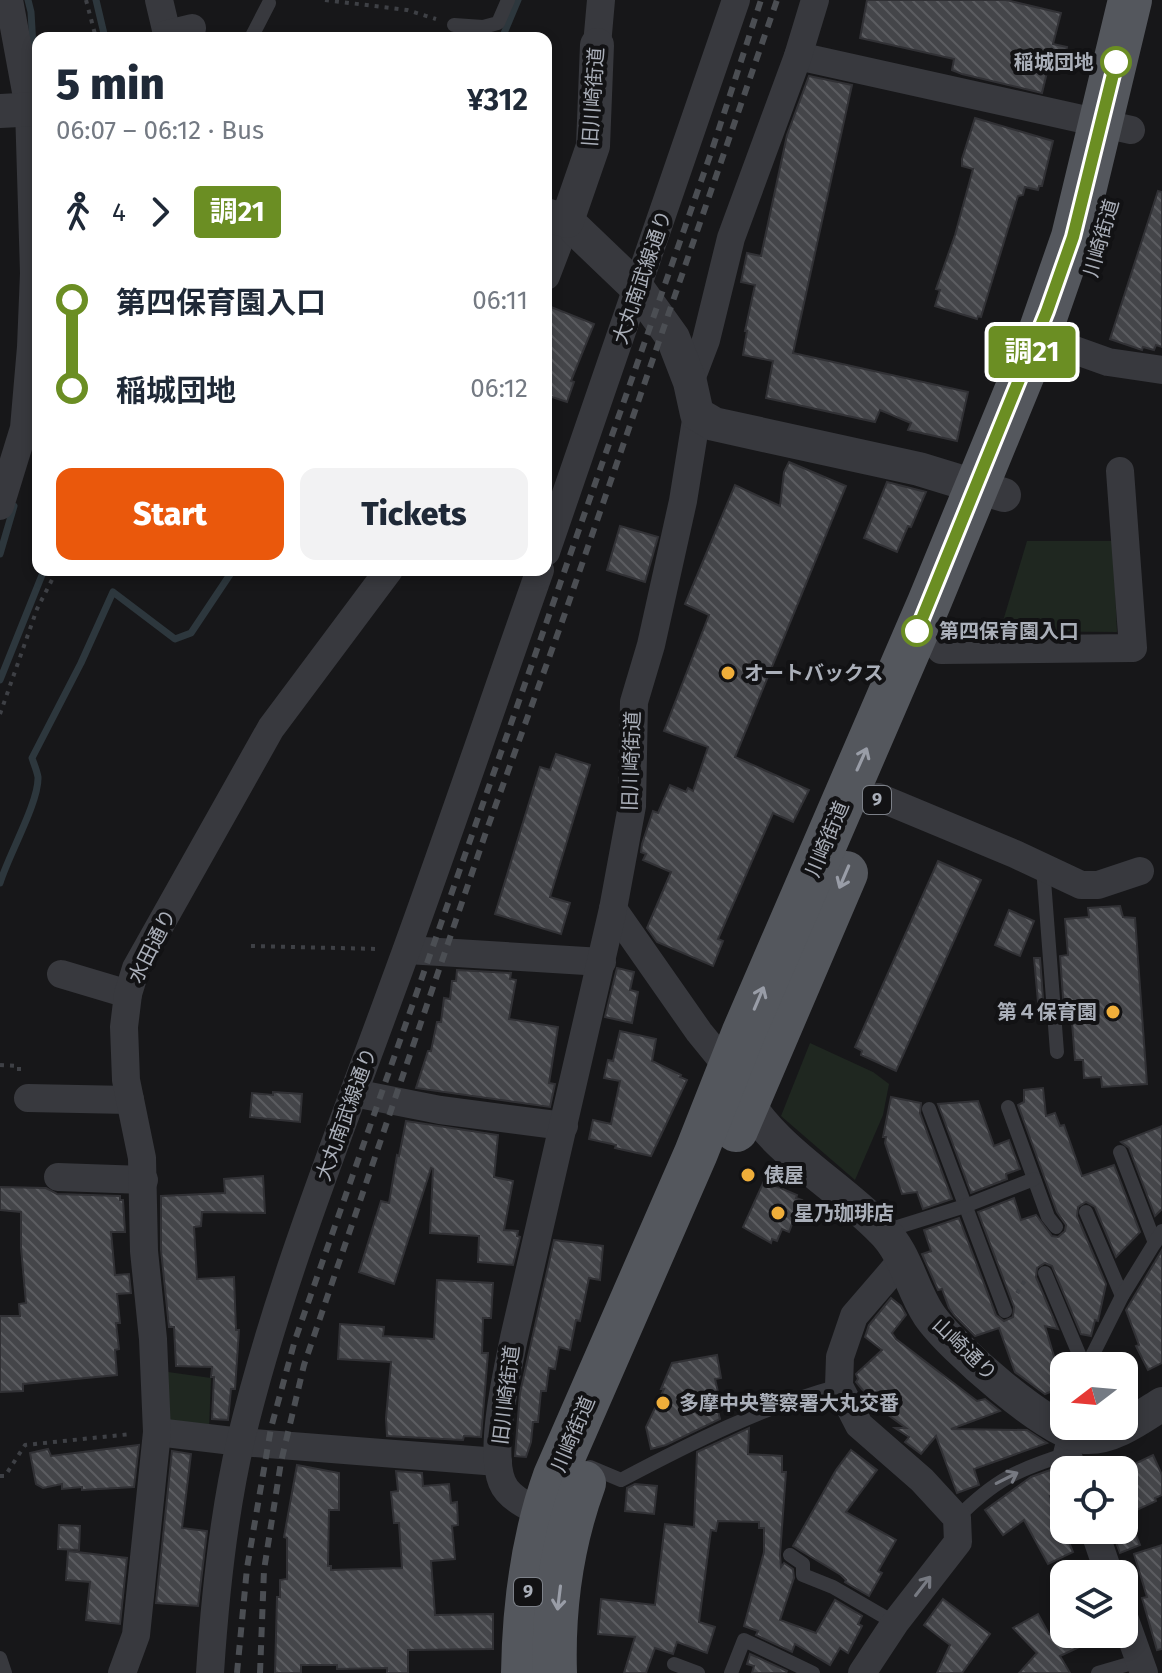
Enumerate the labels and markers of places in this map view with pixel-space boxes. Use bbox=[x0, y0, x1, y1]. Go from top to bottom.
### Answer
marker: 稲城団地 bbox=[1101, 47, 1131, 77]
place label: 稲城団地 bbox=[1014, 50, 1094, 74]
marker: 第四保育園入口 bbox=[902, 616, 932, 646]
place label: 第四保育園入口 bbox=[939, 619, 1079, 643]
place label: オートバックス bbox=[744, 661, 883, 685]
marker: オートバックス bbox=[719, 664, 737, 682]
place label: 第４保育園 bbox=[997, 1000, 1097, 1024]
marker: 第４保育園 bbox=[1104, 1003, 1122, 1021]
place label: 俵屋 bbox=[764, 1163, 804, 1187]
marker: 俵屋 bbox=[739, 1166, 757, 1184]
place label: 星乃珈琲店 bbox=[794, 1201, 894, 1225]
marker: 星乃珈琲店 bbox=[769, 1204, 787, 1222]
place label: 多摩中央警察署大丸交番 bbox=[679, 1391, 899, 1415]
marker: 多摩中央警察署大丸交番 bbox=[654, 1394, 672, 1412]

